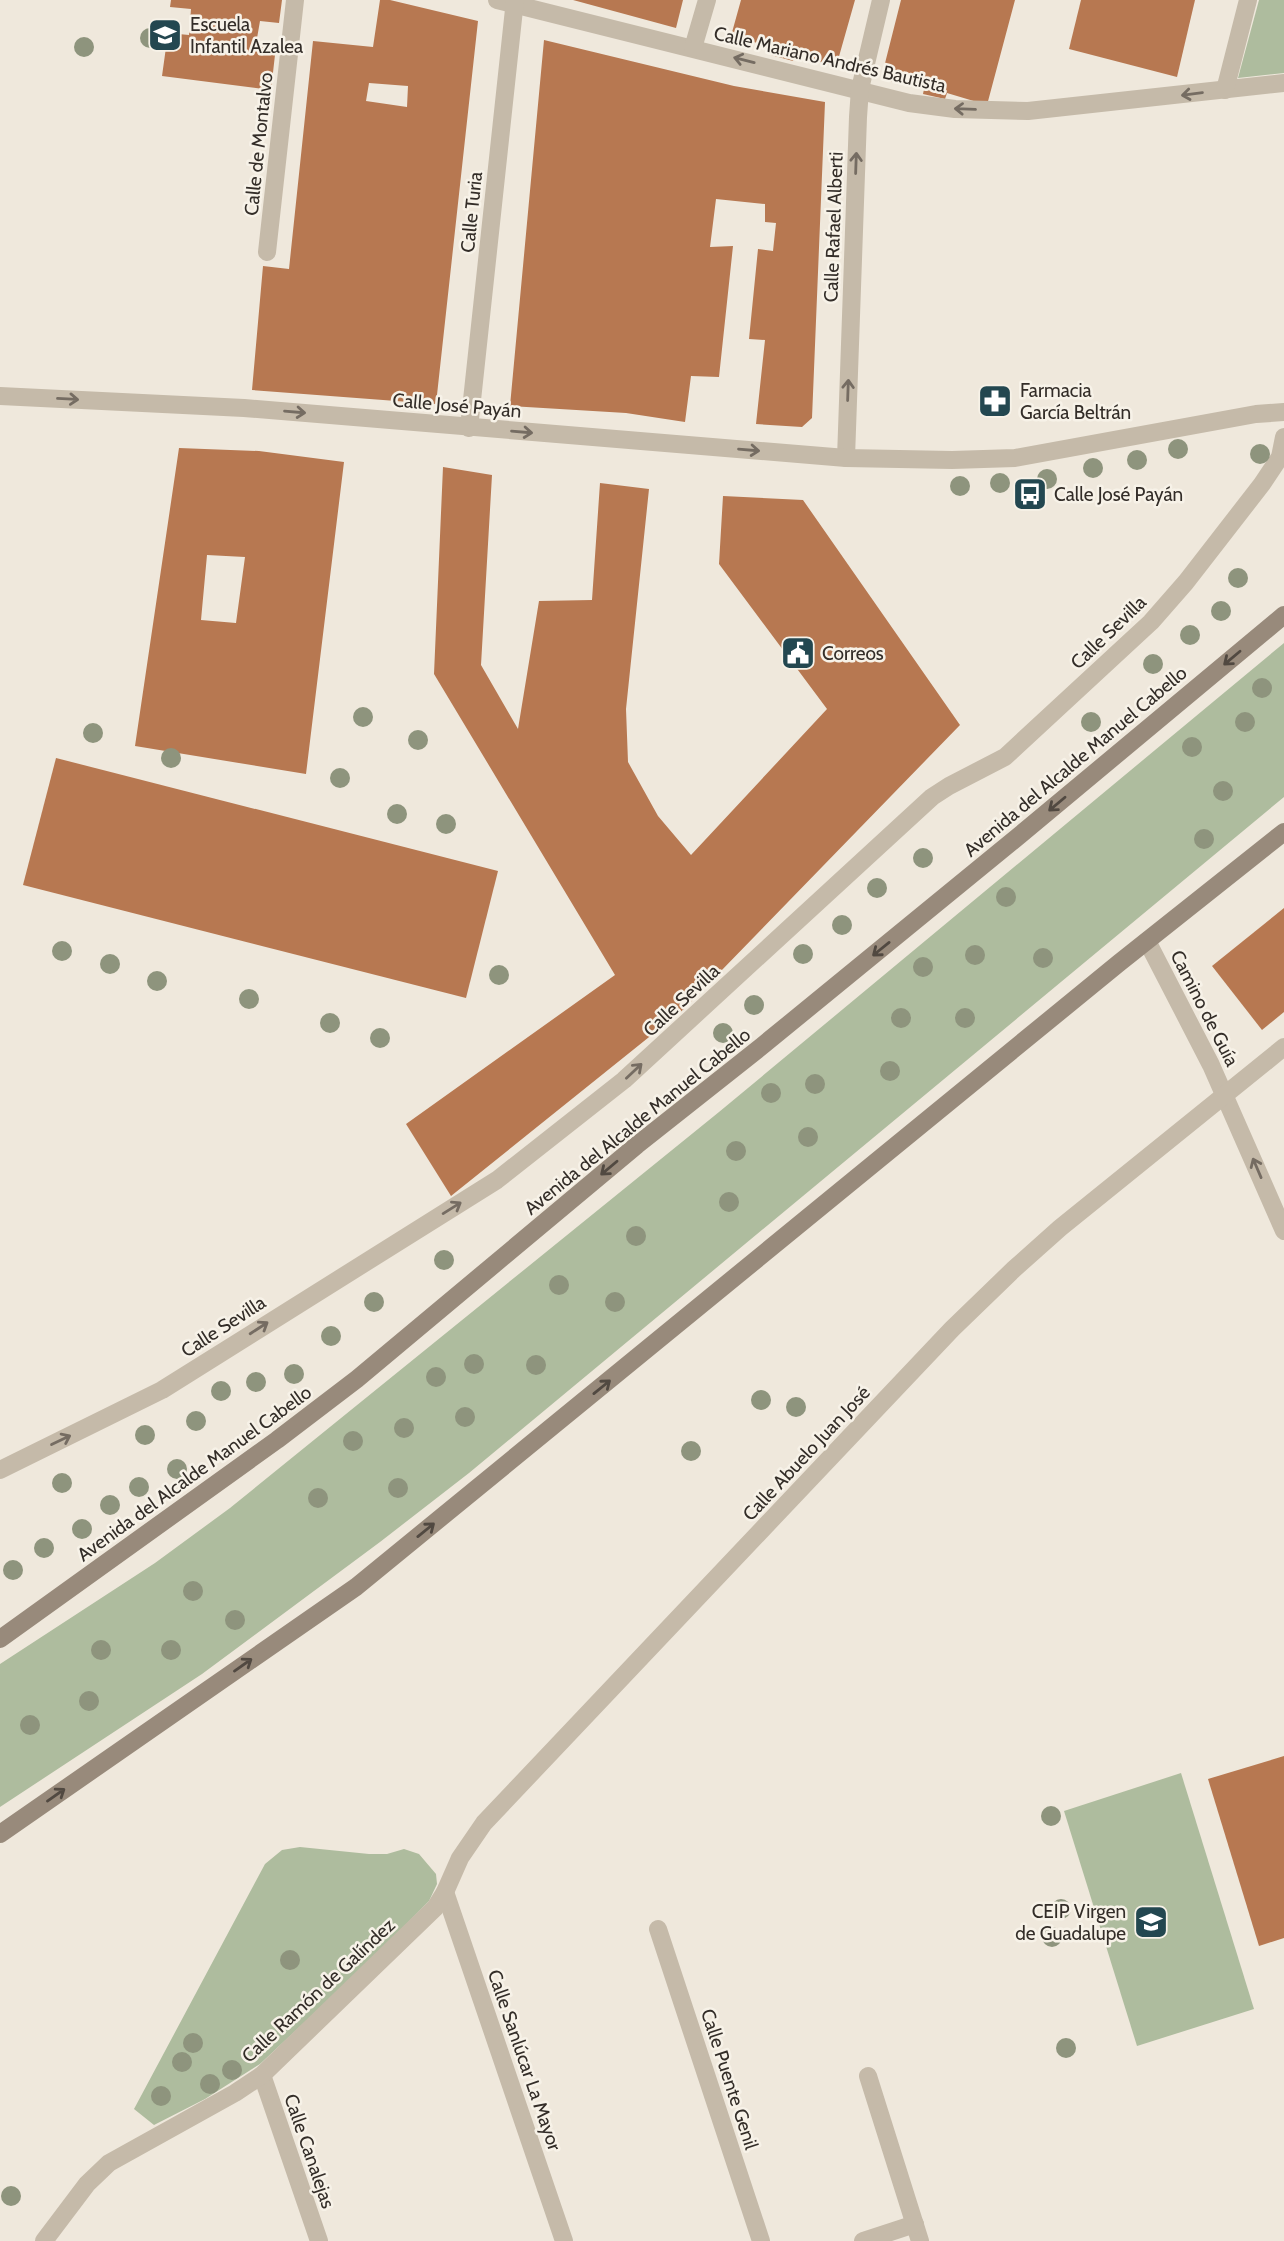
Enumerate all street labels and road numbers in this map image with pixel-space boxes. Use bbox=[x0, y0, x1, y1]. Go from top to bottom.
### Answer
street label: Calle Mariano Andrés Bautista bbox=[712, 22, 948, 97]
street label: Calle de Montalvo bbox=[240, 71, 277, 217]
street label: Calle Rafael Alberti bbox=[819, 151, 848, 303]
street label: Calle Turia bbox=[456, 170, 487, 254]
street label: Calle José Payán bbox=[392, 388, 522, 423]
street label: Calle Sevilla bbox=[1066, 591, 1151, 674]
street label: Avenida del Alcalde Manuel Cabello bbox=[959, 661, 1192, 862]
street label: Camino de Guía bbox=[1165, 946, 1244, 1070]
street label: Calle Sevilla bbox=[638, 959, 724, 1041]
street label: Avenida del Alcalde Manuel Cabello bbox=[520, 1023, 755, 1220]
street label: Calle Sevilla bbox=[177, 1291, 270, 1362]
street label: Avenida del Alcalde Manuel Cabello bbox=[73, 1381, 316, 1566]
street label: Calle Abuelo Juan José bbox=[738, 1381, 875, 1526]
street label: Calle Ramón de Galíndez bbox=[237, 1913, 400, 2067]
street label: Calle Sanlúcar La Mayor bbox=[483, 1967, 566, 2154]
street label: Calle Puente Genil bbox=[696, 2006, 763, 2153]
street label: Calle Canalejas bbox=[279, 2091, 340, 2211]

